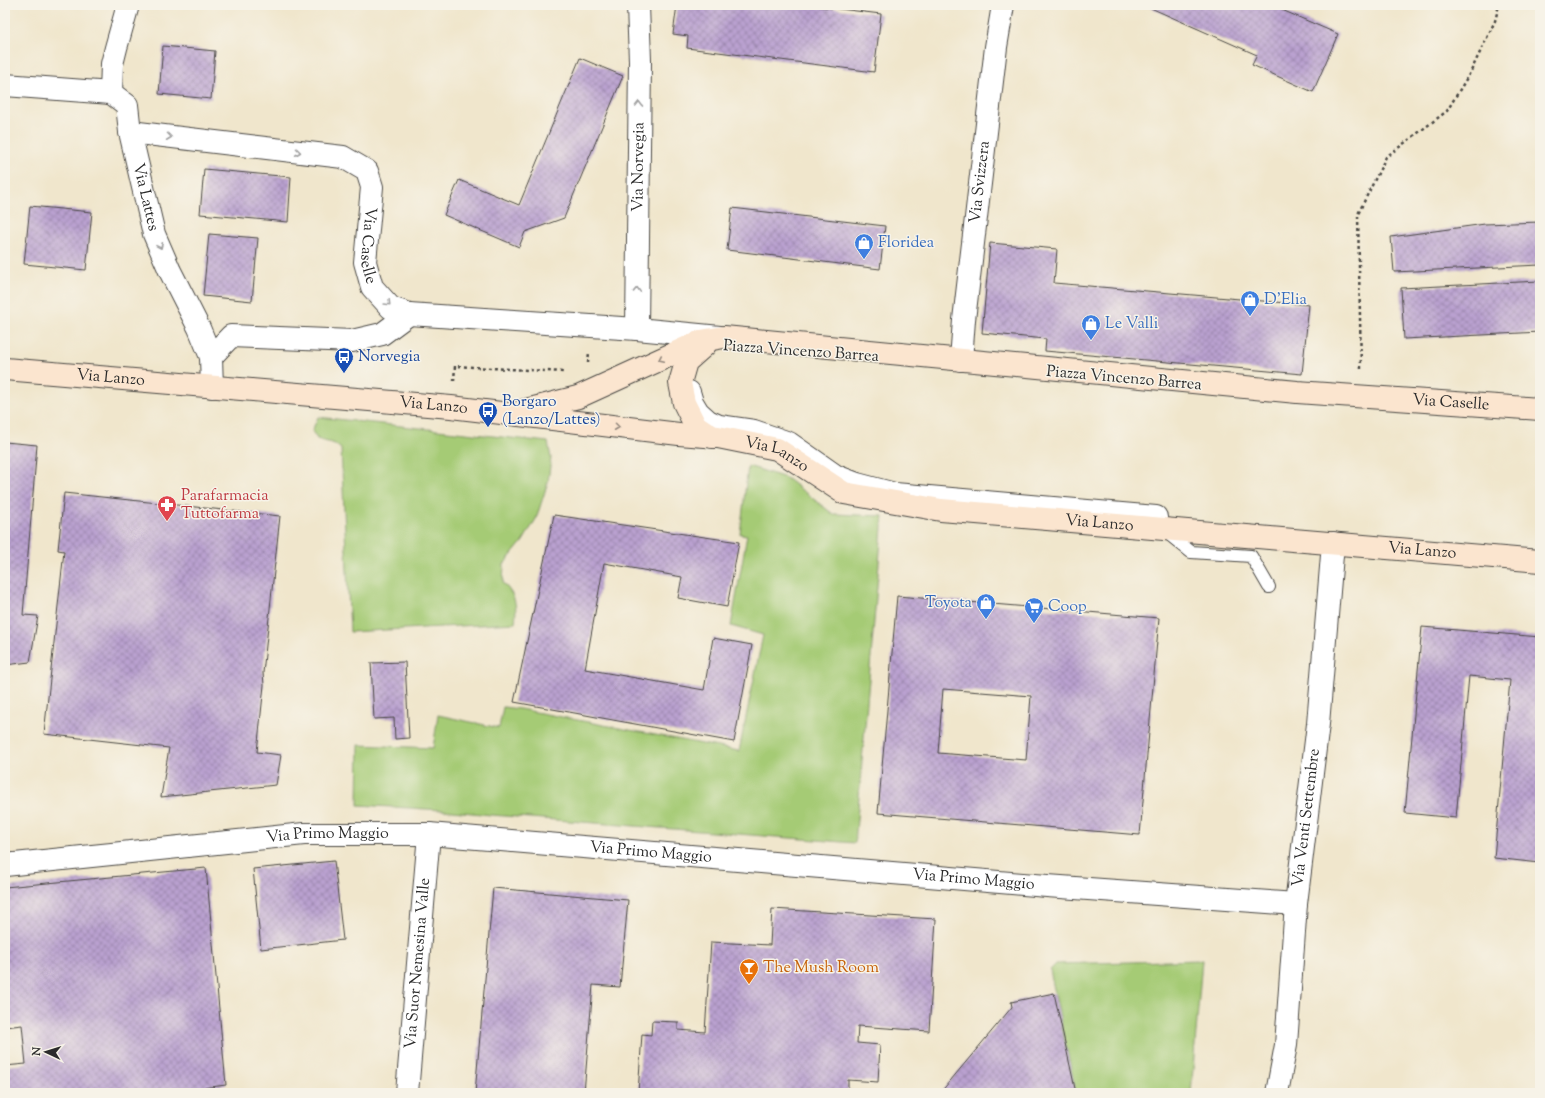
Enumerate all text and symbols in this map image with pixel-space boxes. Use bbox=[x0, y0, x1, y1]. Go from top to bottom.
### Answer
one-way arrow bbox=[635, 101, 644, 107]
street label: Via Norvegia bbox=[627, 121, 651, 212]
one-way arrow bbox=[166, 132, 172, 141]
street label: Via Svizzera bbox=[964, 139, 996, 225]
one-way arrow bbox=[295, 147, 301, 156]
street label: Via Lattes bbox=[126, 161, 164, 233]
street label: Via Caselle bbox=[354, 206, 382, 287]
shop icon: Floridea bbox=[853, 232, 875, 260]
place label: Floridea bbox=[878, 232, 935, 255]
one-way arrow bbox=[155, 242, 163, 250]
one-way arrow bbox=[633, 287, 641, 293]
shop icon: D'Elia bbox=[1239, 289, 1261, 317]
place label: D'Elia bbox=[1264, 289, 1308, 312]
one-way arrow bbox=[383, 299, 391, 306]
shop icon: Le Valli bbox=[1080, 313, 1102, 341]
place label: Le Valli bbox=[1105, 313, 1159, 336]
street label: Piazza Vincenzo Barrea bbox=[722, 335, 880, 369]
bus stop icon: Norvegia bbox=[333, 346, 355, 374]
place label: Norvegia bbox=[358, 346, 421, 369]
one-way arrow bbox=[657, 354, 664, 362]
street label: Piazza Vincenzo Barrea bbox=[1045, 361, 1203, 397]
street label: Via Lanzo bbox=[75, 364, 146, 392]
street label: Via Caselle bbox=[1411, 389, 1490, 417]
street label: Via Lanzo bbox=[398, 391, 469, 420]
place label: Borgaro (Lanzo/Lattes) bbox=[502, 391, 600, 432]
bus stop icon: Borgaro (Lanzo/Lattes) bbox=[477, 400, 499, 428]
one-way arrow bbox=[614, 422, 620, 431]
street label: Via Lanzo bbox=[742, 431, 813, 478]
place label: Parafarmacia Tuttofarma bbox=[181, 485, 269, 526]
pharmacy icon: Parafarmacia Tuttofarma bbox=[156, 494, 178, 522]
street label: Via Lanzo bbox=[1064, 509, 1135, 538]
street label: Via Lanzo bbox=[1387, 537, 1458, 565]
place label: Toyota bbox=[925, 592, 973, 615]
shop icon: Toyota bbox=[975, 592, 997, 620]
supermarket icon: Coop bbox=[1023, 596, 1045, 624]
place label: Coop bbox=[1048, 596, 1087, 619]
street label: Via Venti Settembre bbox=[1287, 747, 1326, 889]
street label: Via Primo Maggio bbox=[265, 823, 389, 849]
street label: Via Primo Maggio bbox=[589, 836, 713, 869]
street label: Via Primo Maggio bbox=[911, 863, 1036, 896]
street label: Via Suor Nemesina Valle bbox=[399, 877, 437, 1050]
bar icon: The Mush Room bbox=[738, 957, 760, 985]
place label: The Mush Room bbox=[763, 957, 879, 980]
north arrow bbox=[26, 1032, 66, 1072]
text: N bbox=[29, 1046, 45, 1057]

